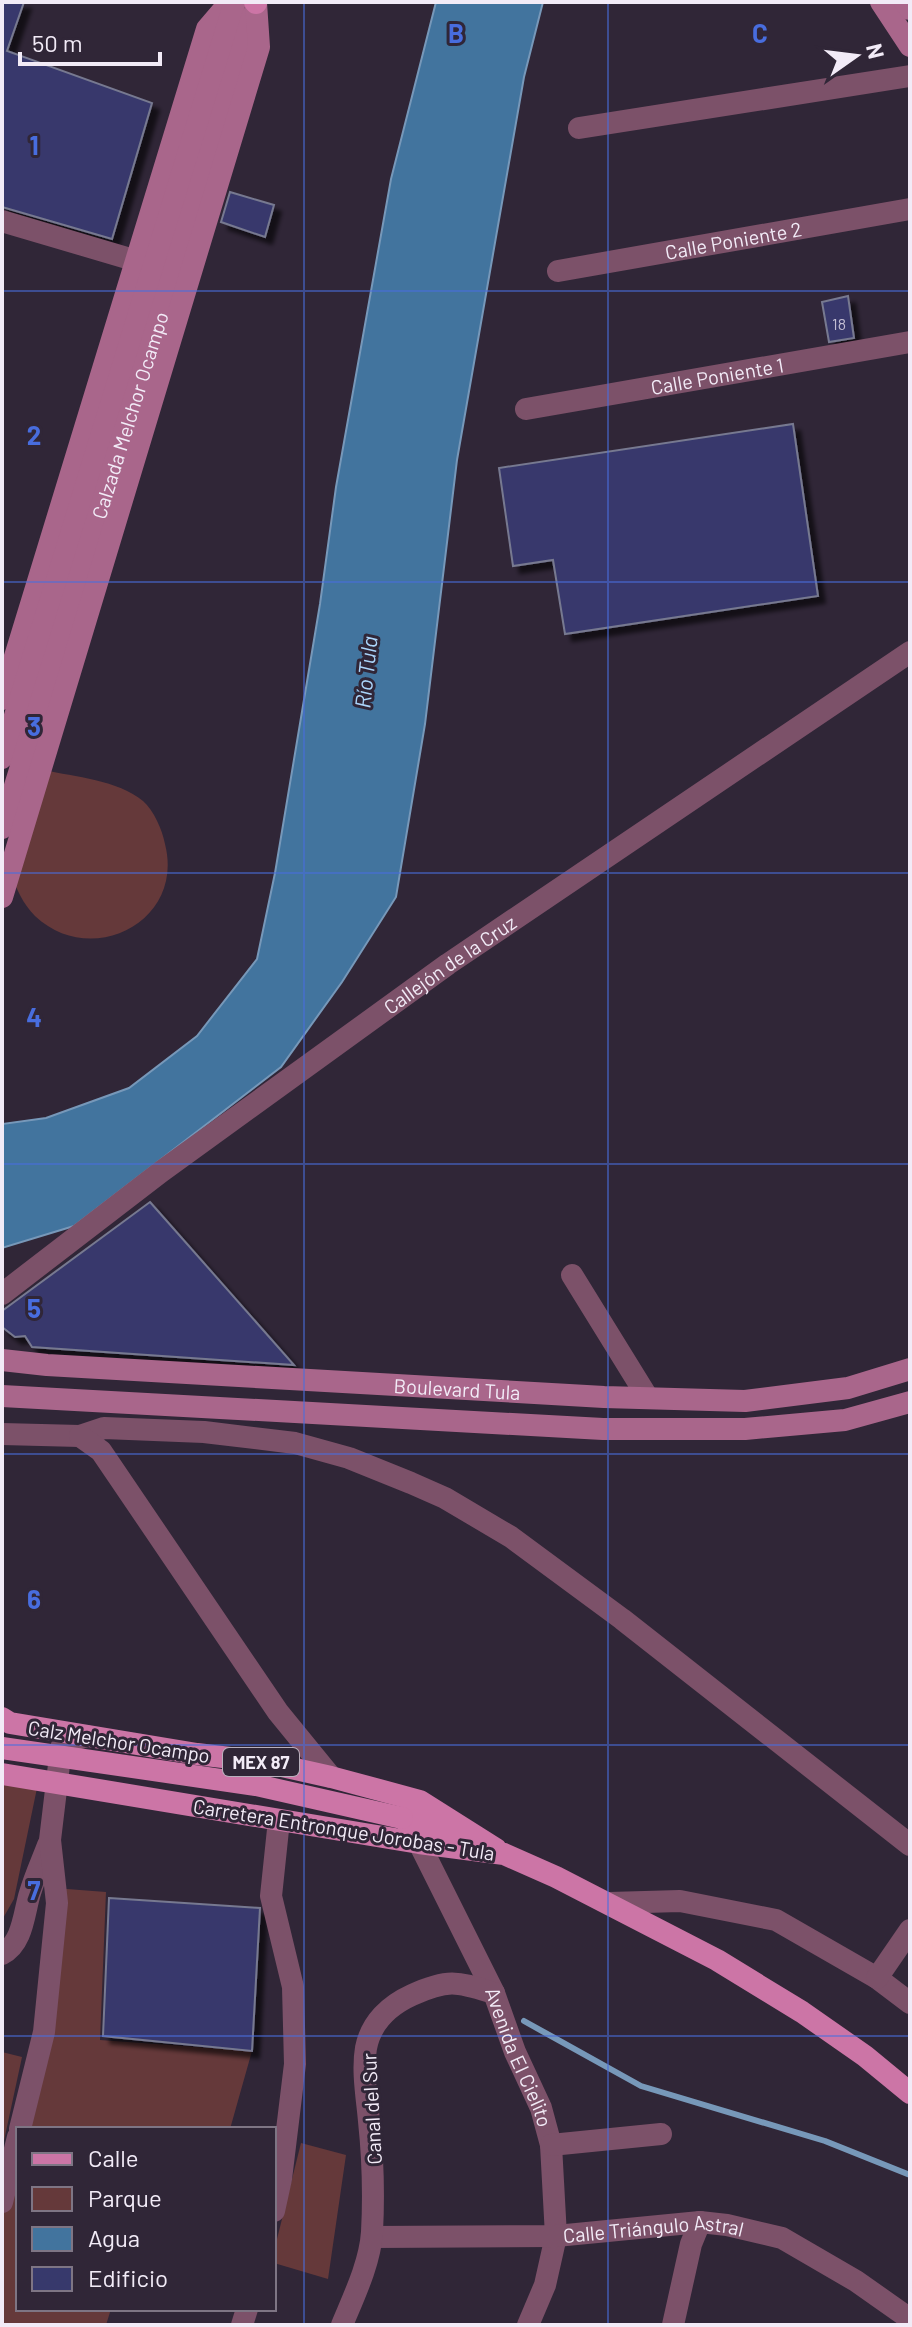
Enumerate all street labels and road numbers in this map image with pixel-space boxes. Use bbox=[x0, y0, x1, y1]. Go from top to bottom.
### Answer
street label: Calle Poniente 2 bbox=[663, 216, 803, 264]
street label: Calzada Melchor Ocampo bbox=[86, 309, 173, 522]
street label: Calle Poniente 1 bbox=[649, 352, 785, 399]
street label: Callejón de la Cruz bbox=[379, 910, 520, 1019]
street label: Boulevard Tula bbox=[393, 1373, 521, 1404]
street label: Calz Melchor Ocampo bbox=[26, 1715, 212, 1767]
road number: MEX 87 bbox=[223, 1748, 299, 1776]
street label: Carretera Entronque Jorobas - Tula bbox=[192, 1793, 496, 1865]
street label: Avenida El Cielito bbox=[481, 1984, 558, 2129]
street label: Canal del Sur bbox=[356, 2053, 386, 2165]
street label: Calle Triángulo Astral bbox=[562, 2210, 746, 2247]

